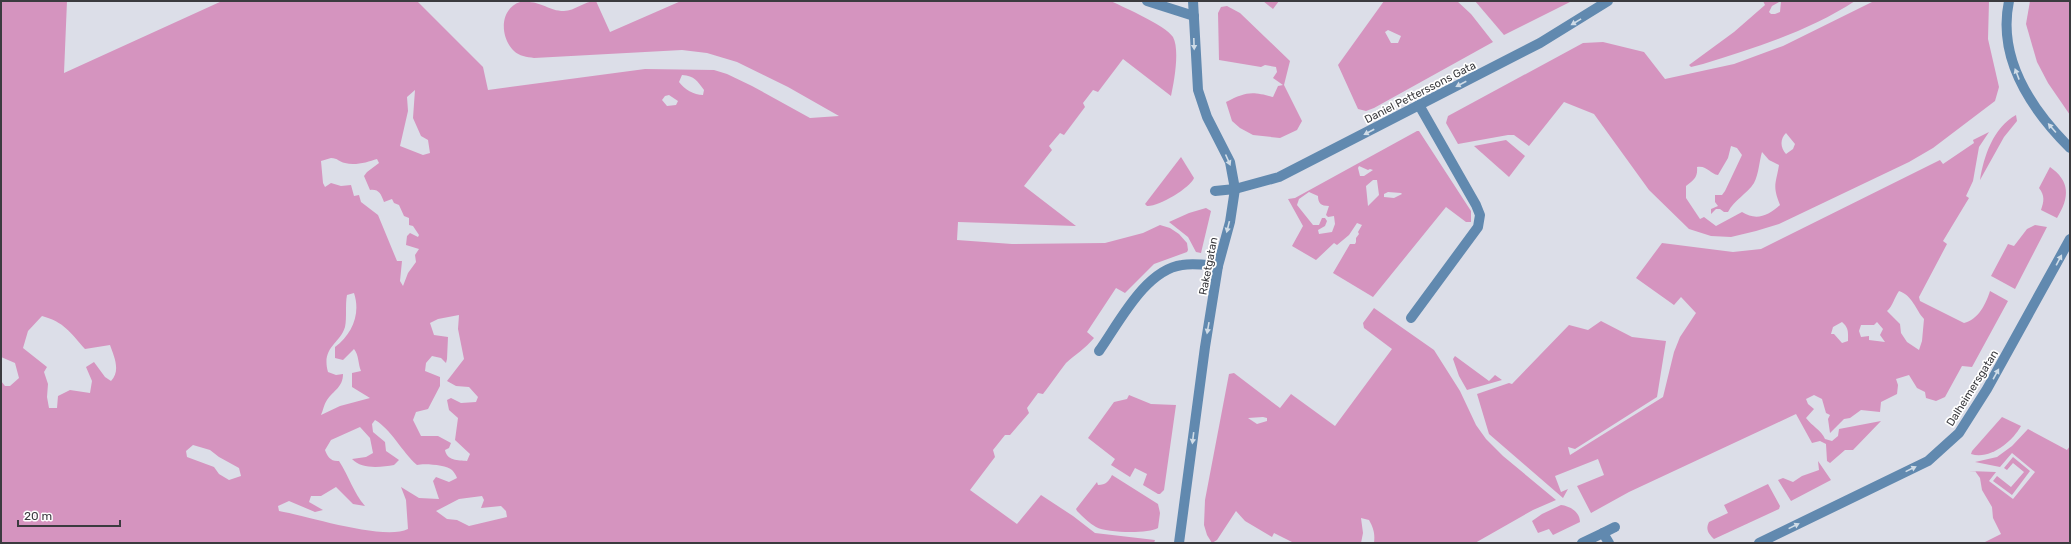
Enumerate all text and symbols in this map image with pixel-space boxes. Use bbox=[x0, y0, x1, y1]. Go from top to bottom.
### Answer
one-way arrow bbox=[1570, 19, 1582, 26]
one-way arrow bbox=[1191, 38, 1198, 50]
street label: Daniel Petterssons Gata bbox=[1363, 59, 1478, 126]
one-way arrow bbox=[2013, 67, 2019, 79]
one-way arrow bbox=[1455, 80, 1467, 87]
one-way arrow bbox=[2048, 124, 2057, 133]
one-way arrow bbox=[1363, 129, 1374, 135]
one-way arrow bbox=[1225, 154, 1231, 165]
one-way arrow bbox=[1225, 221, 1231, 234]
street label: Raketgatan bbox=[1197, 236, 1220, 296]
one-way arrow bbox=[2055, 254, 2062, 266]
one-way arrow bbox=[1205, 322, 1211, 334]
street label: Dalheimersgatan bbox=[1944, 348, 2001, 429]
one-way arrow bbox=[1993, 368, 1999, 380]
one-way arrow bbox=[1190, 432, 1196, 444]
one-way arrow bbox=[1906, 466, 1917, 472]
scale bar bbox=[18, 502, 120, 528]
text: 20 m bbox=[24, 509, 52, 523]
one-way arrow bbox=[1789, 523, 1800, 529]

